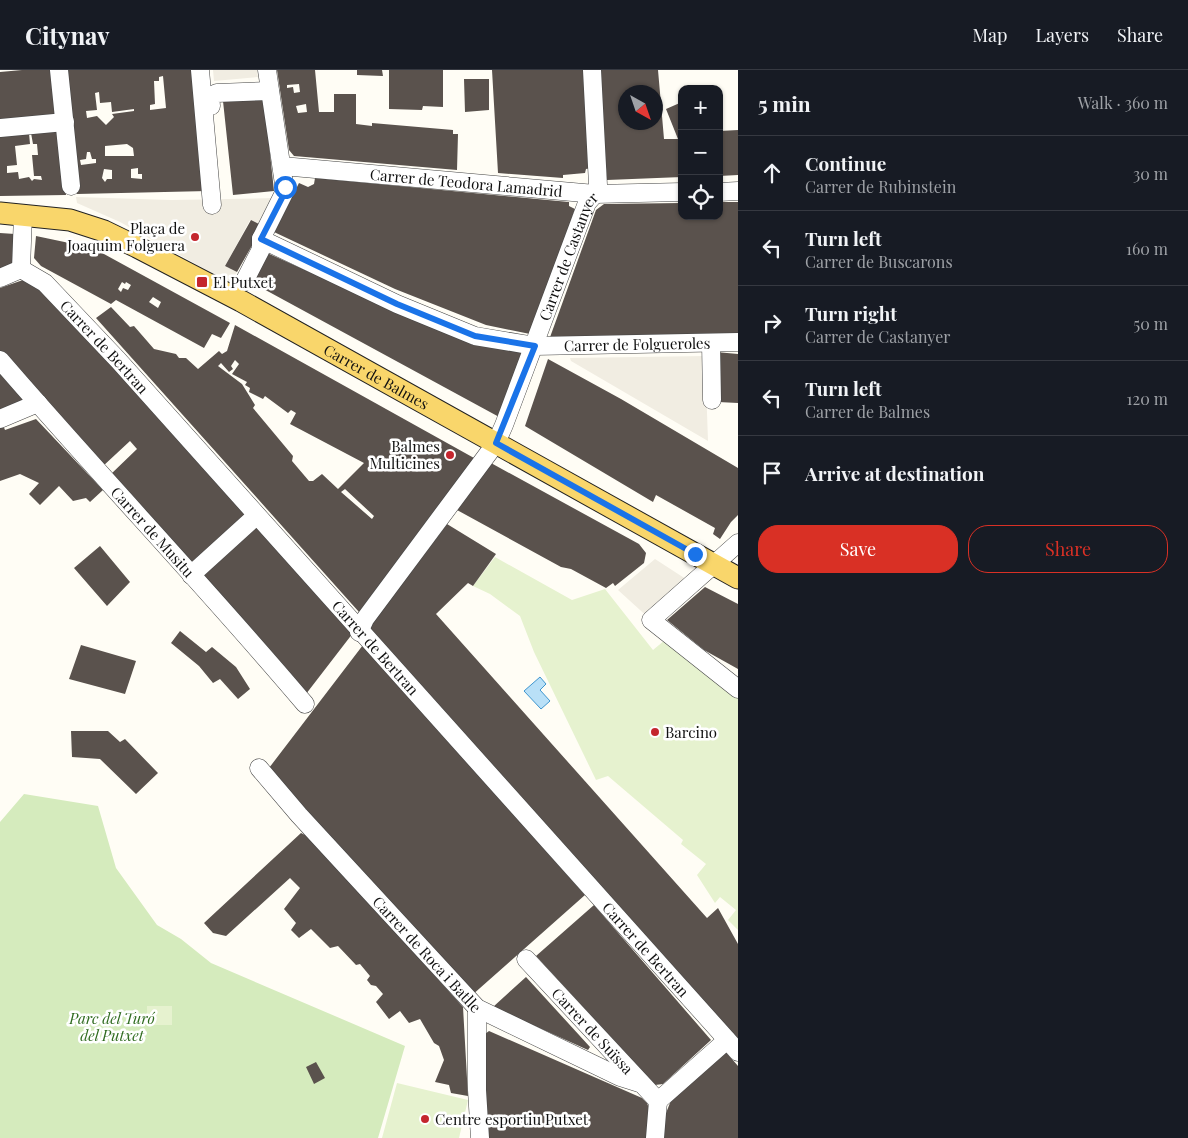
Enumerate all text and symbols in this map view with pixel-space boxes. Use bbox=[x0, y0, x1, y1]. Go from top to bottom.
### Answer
text: Citynav bbox=[25, 19, 110, 51]
text: Map bbox=[972, 23, 1007, 47]
text: Layers bbox=[1035, 23, 1089, 47]
text: Share bbox=[1117, 23, 1163, 47]
north arrow bbox=[618, 85, 663, 130]
map controls bbox=[678, 85, 723, 220]
button: + bbox=[678, 85, 723, 130]
text: 5 min bbox=[758, 89, 811, 117]
text: Walk · 360 m bbox=[1078, 92, 1168, 113]
button: − bbox=[678, 130, 723, 175]
text: Continue bbox=[805, 150, 886, 176]
icon: ahead bbox=[758, 159, 786, 187]
text: 30 m bbox=[1133, 163, 1168, 184]
street label: Carrer de Teodora Lamadrid bbox=[369, 164, 564, 201]
button: locate bbox=[678, 175, 723, 220]
route start bbox=[274, 176, 297, 199]
text: Carrer de Rubinstein bbox=[805, 176, 956, 197]
street label: Carrer de Castanyer bbox=[534, 187, 603, 323]
place label: Plaça de Joaquim Folguera bbox=[66, 218, 186, 255]
text: Turn left bbox=[805, 225, 882, 251]
marker: Plaça de Joaquim Folguera bbox=[189, 231, 201, 243]
icon: left bbox=[758, 234, 786, 262]
text: 160 m bbox=[1126, 238, 1168, 259]
text: Carrer de Buscarons bbox=[805, 251, 953, 272]
place label: El Putxet bbox=[213, 272, 274, 292]
marker: El Putxet bbox=[195, 275, 209, 289]
street label: Carrer de Bertran bbox=[56, 296, 153, 398]
text: Turn right bbox=[805, 300, 897, 326]
icon: right bbox=[758, 309, 786, 337]
text: 50 m bbox=[1134, 313, 1168, 334]
text: Carrer de Castanyer bbox=[805, 326, 950, 347]
street label: Carrer de Folgueroles bbox=[564, 333, 710, 355]
street label: Carrer de Balmes bbox=[320, 339, 433, 414]
text: Turn left bbox=[805, 375, 882, 401]
icon: left bbox=[758, 384, 786, 412]
text: 120 m bbox=[1127, 388, 1168, 409]
text: Carrer de Balmes bbox=[805, 401, 930, 422]
place label: Balmes Multicines bbox=[369, 436, 440, 473]
marker: Balmes Multicines bbox=[444, 449, 456, 461]
icon: arrive bbox=[758, 459, 786, 487]
text: Arrive at destination bbox=[805, 460, 985, 486]
street label: Carrer de Musitu bbox=[107, 482, 199, 582]
button: Save bbox=[758, 525, 958, 573]
button: Share bbox=[968, 525, 1168, 573]
route end bbox=[684, 543, 707, 566]
street label: Carrer de Bertran bbox=[328, 596, 423, 699]
place label: Barcino bbox=[665, 722, 717, 742]
marker: Barcino bbox=[649, 726, 661, 738]
street label: Carrer de Roca i Batlle bbox=[369, 892, 486, 1017]
street label: Carrer de Bertran bbox=[598, 898, 694, 1001]
street label: Carrer de Suïssa bbox=[548, 983, 638, 1079]
park label: Parc del Turó del Putxet bbox=[68, 1008, 155, 1045]
place label: Centre esportiu Putxet bbox=[435, 1109, 589, 1129]
marker: Centre esportiu Putxet bbox=[419, 1113, 431, 1125]

